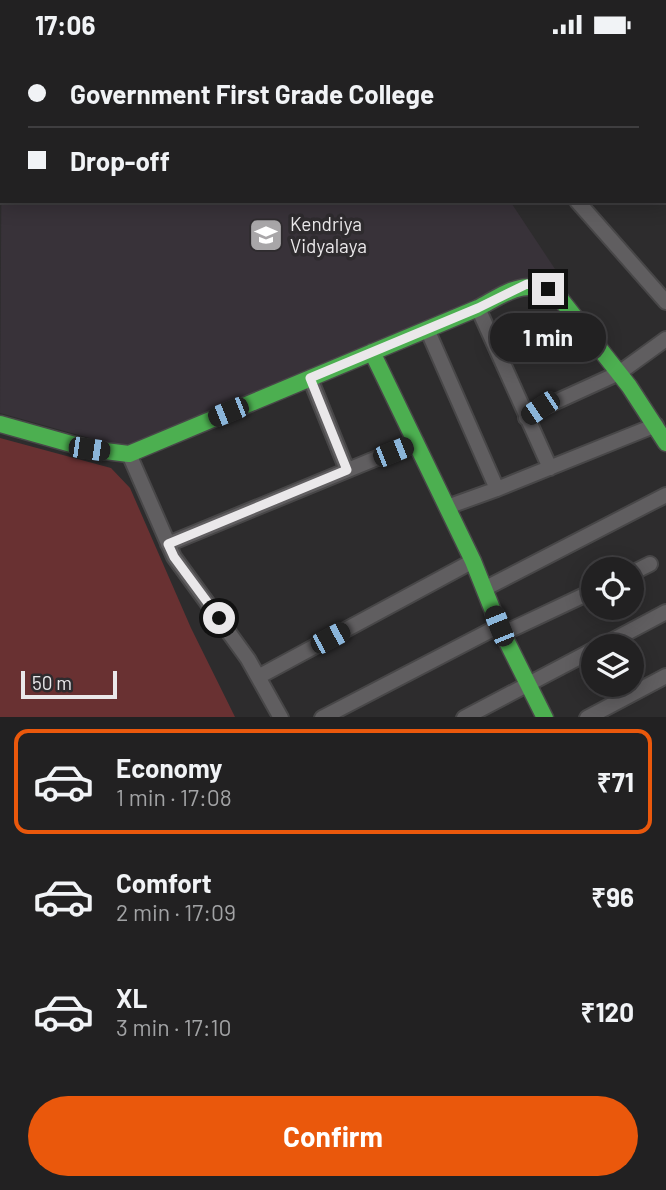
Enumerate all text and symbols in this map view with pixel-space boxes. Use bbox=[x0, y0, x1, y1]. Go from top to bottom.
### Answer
text: 17:06 bbox=[35, 9, 95, 40]
text: Government First Grade College bbox=[70, 78, 434, 109]
text: Drop-off bbox=[70, 145, 170, 176]
place label: Kendriya Vidyalaya bbox=[290, 212, 367, 257]
school or university icon: Kendriya Vidyalaya bbox=[247, 216, 285, 254]
route end bbox=[532, 273, 564, 305]
callout: 1 min bbox=[490, 313, 606, 363]
text: 1 min bbox=[523, 323, 573, 351]
car bbox=[517, 388, 564, 428]
car bbox=[205, 394, 252, 430]
car bbox=[370, 434, 417, 470]
car bbox=[67, 436, 112, 462]
map controls bbox=[581, 557, 644, 697]
button: locate bbox=[581, 557, 644, 620]
route start bbox=[203, 602, 235, 634]
car bbox=[482, 603, 517, 649]
car bbox=[307, 619, 354, 657]
button: layers bbox=[581, 634, 644, 697]
scale bar bbox=[21, 669, 117, 700]
text: 50 m bbox=[32, 671, 72, 694]
icon: car bbox=[32, 750, 95, 813]
text: Economy bbox=[116, 752, 222, 783]
text: ₹71 bbox=[597, 766, 634, 797]
text: 1 min · 17:08 bbox=[116, 783, 232, 811]
icon: car bbox=[32, 865, 95, 928]
text: Comfort bbox=[116, 867, 212, 898]
text: ₹96 bbox=[591, 881, 634, 912]
text: 2 min · 17:09 bbox=[116, 898, 236, 926]
icon: car bbox=[32, 980, 95, 1043]
text: XL bbox=[116, 982, 147, 1013]
text: ₹120 bbox=[581, 996, 634, 1027]
text: 3 min · 17:10 bbox=[116, 1013, 232, 1041]
button: Confirm bbox=[28, 1096, 638, 1176]

